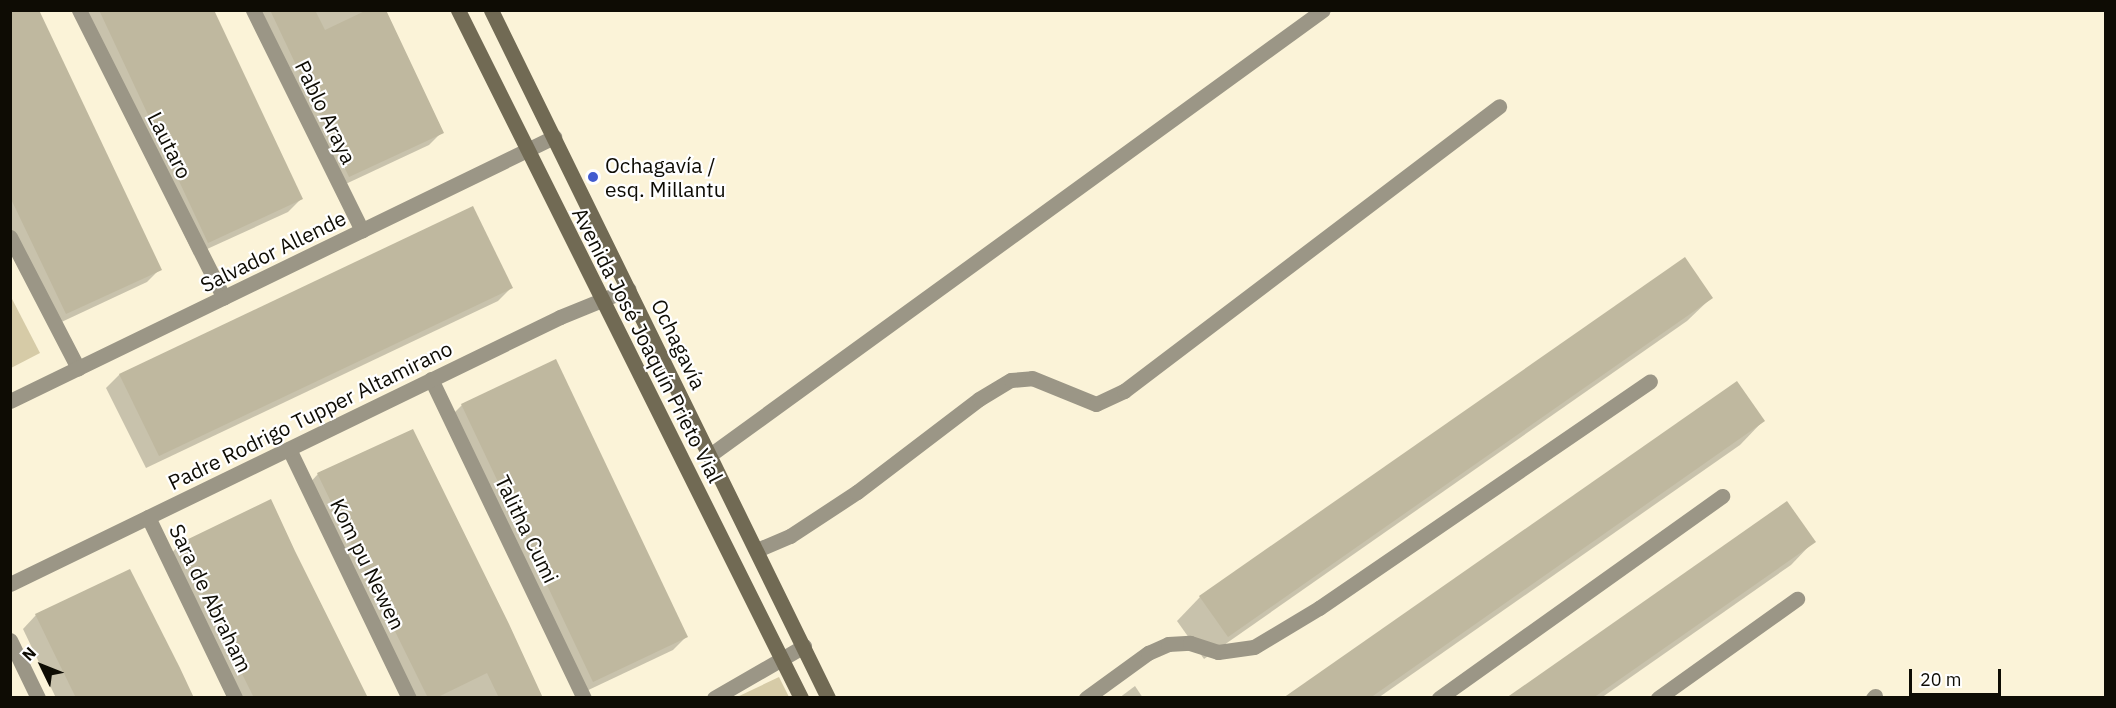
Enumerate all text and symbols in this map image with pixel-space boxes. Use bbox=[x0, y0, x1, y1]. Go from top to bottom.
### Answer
street label: Pablo Araya bbox=[290, 56, 362, 168]
street label: Lautaro bbox=[143, 107, 197, 183]
place label: Ochagavía / esq. Millantu bbox=[605, 152, 726, 202]
marker: Ochagavía / esq. Millantu bbox=[586, 170, 600, 184]
street label: Avenida José Joaquín Prieto Vial bbox=[567, 203, 729, 487]
street label: Salvador Allende bbox=[196, 205, 350, 297]
street label: Ochagavía bbox=[646, 295, 712, 393]
street label: Padre Rodrigo Tupper Altamirano bbox=[164, 335, 456, 495]
street label: Talitha Cumi bbox=[490, 471, 564, 587]
street label: Kom pu Newen bbox=[325, 494, 411, 634]
street label: Sara de Abraham bbox=[164, 520, 258, 676]
north arrow bbox=[12, 636, 72, 696]
text: N bbox=[18, 643, 40, 665]
scale bar bbox=[1912, 657, 2004, 695]
text: 20 m bbox=[1920, 668, 1962, 691]

